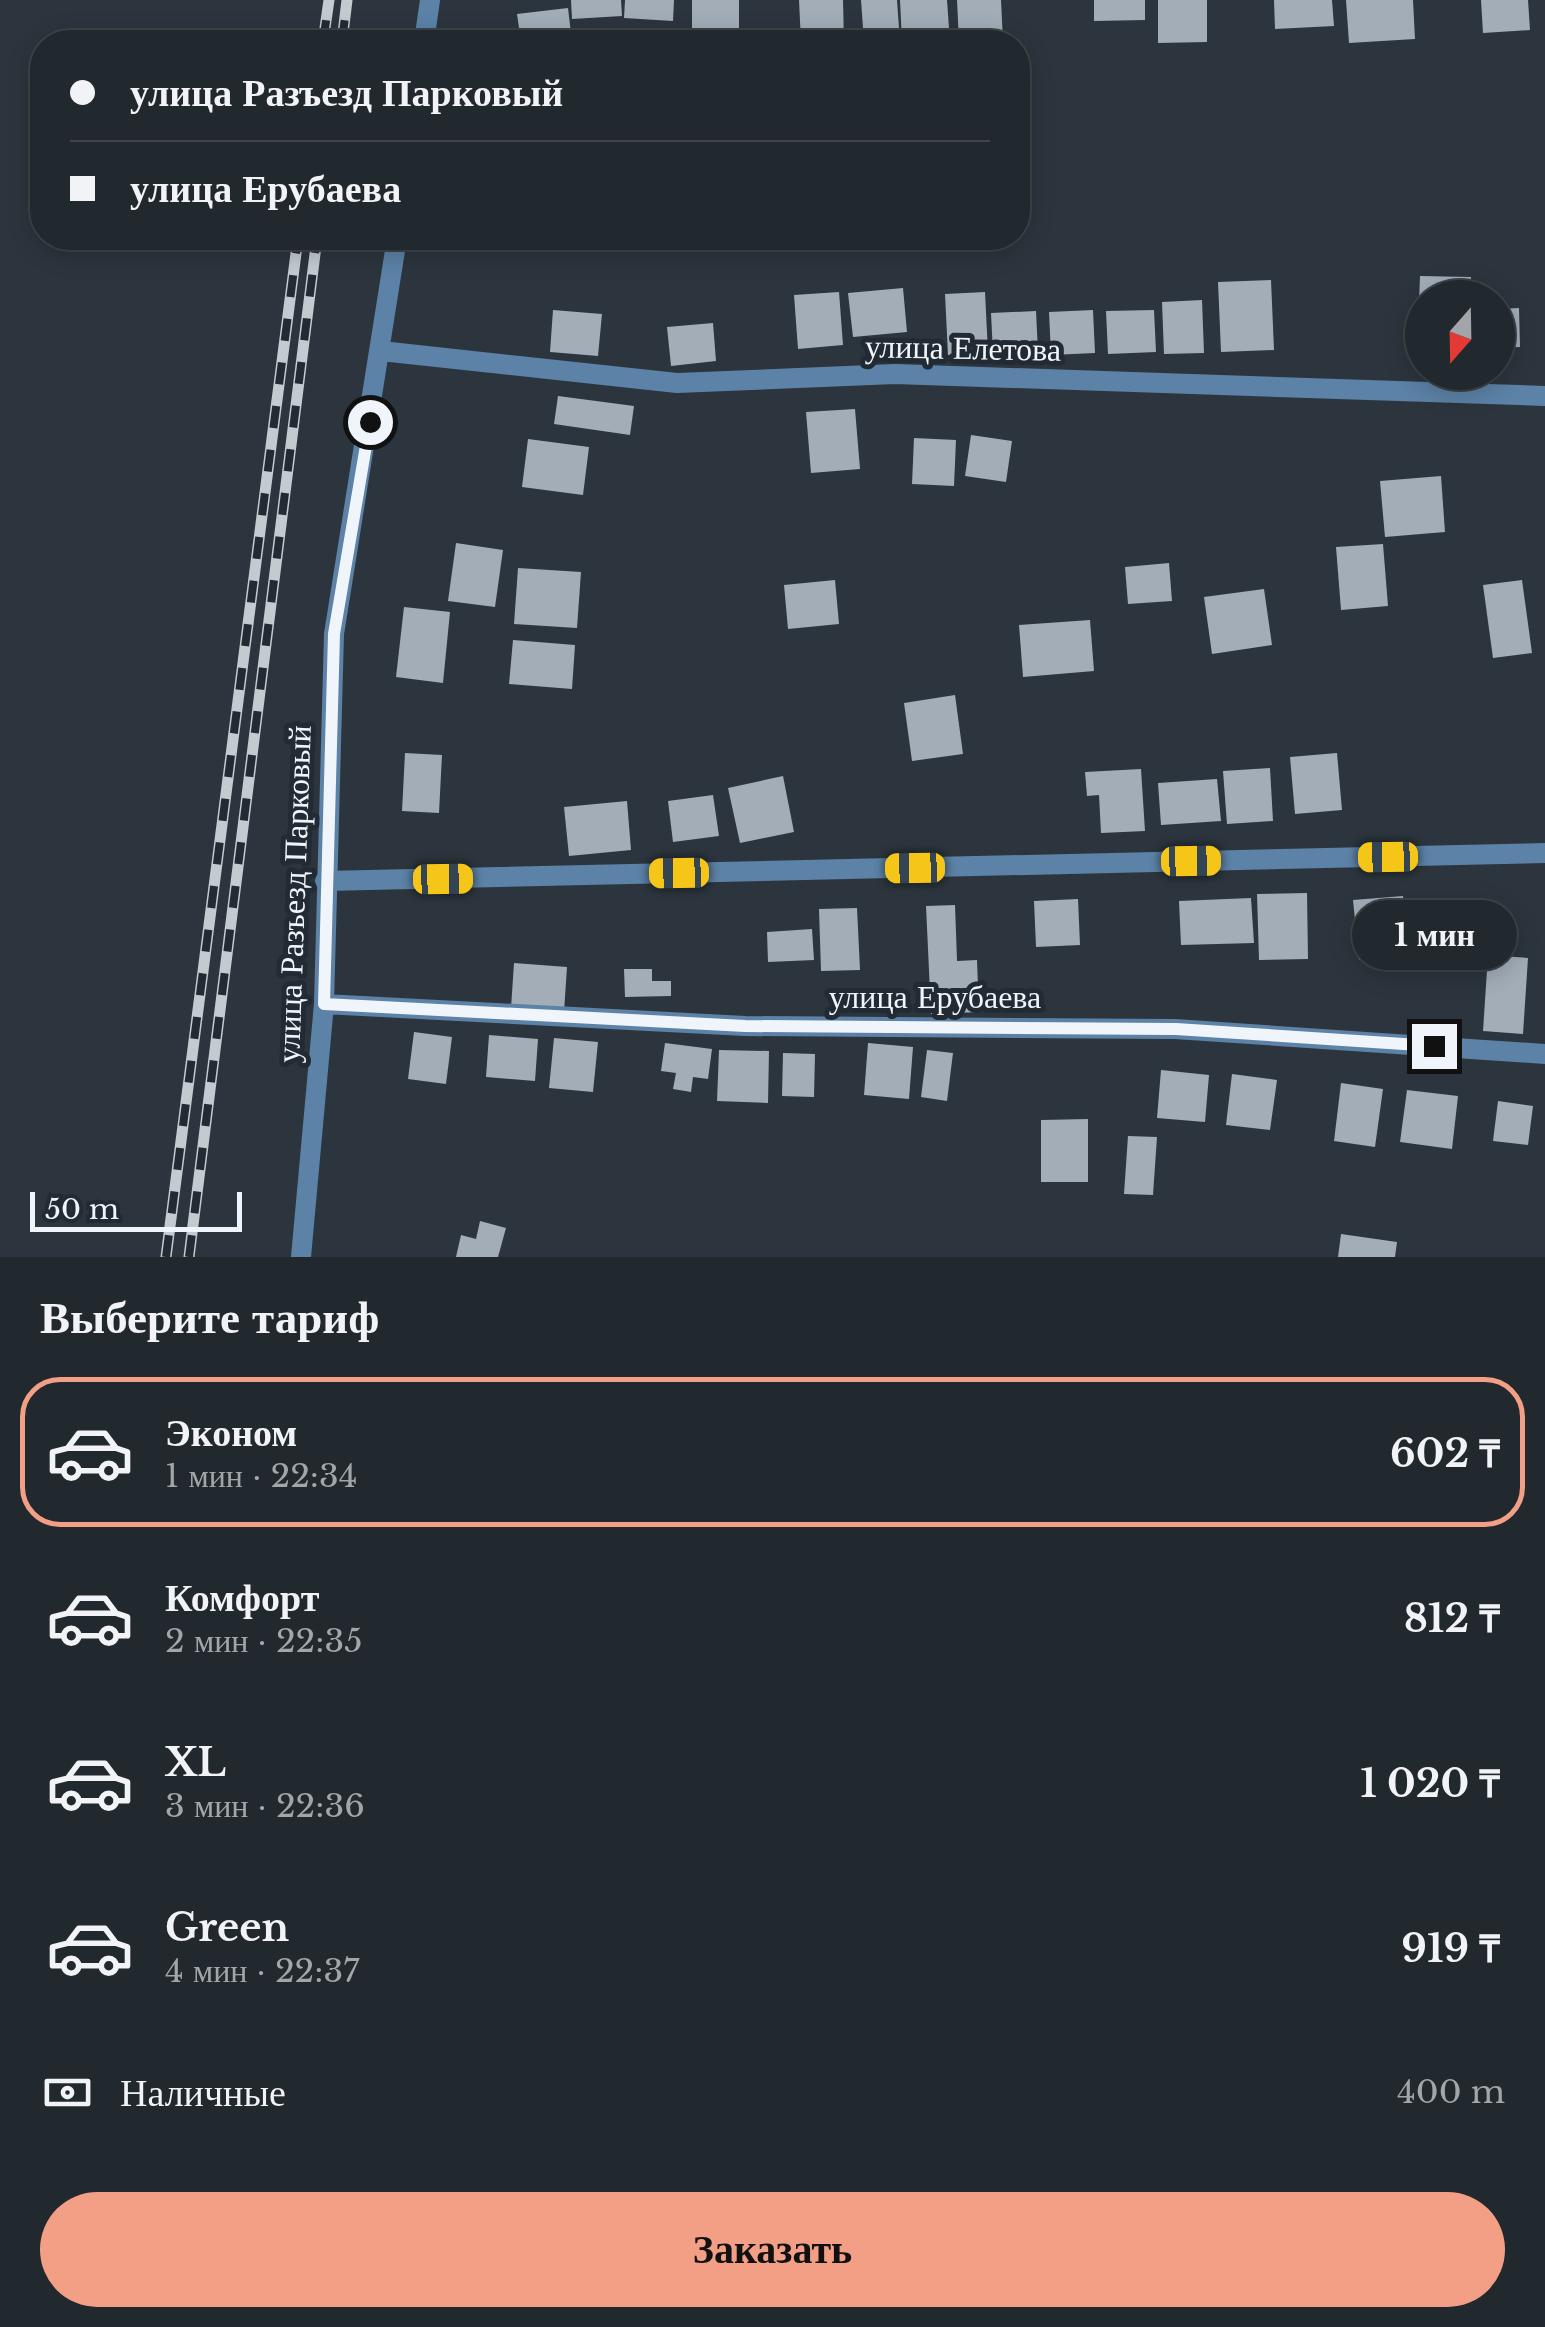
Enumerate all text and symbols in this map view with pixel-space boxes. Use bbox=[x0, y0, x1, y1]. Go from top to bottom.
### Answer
text: улица Разъезд Парковый bbox=[130, 69, 563, 116]
text: улица Ерубаева bbox=[130, 165, 401, 212]
north arrow bbox=[1405, 280, 1515, 390]
map controls bbox=[1405, 280, 1515, 390]
street label: улица Елетова bbox=[864, 326, 1062, 370]
route start bbox=[348, 400, 393, 445]
street label: улица Разъезд Парковый bbox=[268, 724, 320, 1064]
car bbox=[1358, 841, 1418, 873]
car bbox=[1161, 845, 1221, 877]
car bbox=[885, 852, 945, 884]
car bbox=[649, 857, 709, 889]
car bbox=[413, 863, 473, 895]
callout: 1 мин bbox=[1352, 901, 1516, 971]
text: 1 мин bbox=[1394, 915, 1475, 955]
street label: улица Ерубаева bbox=[829, 977, 1041, 1017]
route end bbox=[1412, 1024, 1457, 1069]
scale bar bbox=[30, 1187, 242, 1232]
text: 50 m bbox=[45, 1192, 119, 1227]
text: Выберите тариф bbox=[40, 1289, 379, 1345]
icon: car bbox=[45, 1407, 135, 1497]
text: Эконом bbox=[165, 1409, 297, 1456]
text: 602 ₸ bbox=[1390, 1430, 1500, 1477]
text: 1 мин · 22:34 bbox=[165, 1456, 357, 1496]
icon: car bbox=[45, 1572, 135, 1662]
text: Комфорт bbox=[165, 1574, 319, 1621]
text: 812 ₸ bbox=[1404, 1595, 1500, 1642]
text: 2 мин · 22:35 bbox=[165, 1621, 362, 1661]
icon: car bbox=[45, 1737, 135, 1827]
text: XL bbox=[165, 1739, 226, 1786]
text: 1 020 ₸ bbox=[1360, 1760, 1500, 1807]
text: 3 мин · 22:36 bbox=[165, 1786, 365, 1826]
icon: car bbox=[45, 1902, 135, 1992]
text: Green bbox=[165, 1904, 289, 1951]
text: 919 ₸ bbox=[1401, 1925, 1500, 1972]
text: 4 мин · 22:37 bbox=[165, 1951, 359, 1991]
icon: cash bbox=[40, 2065, 95, 2120]
text: Наличные bbox=[120, 2069, 286, 2116]
text: 400 m bbox=[1397, 2072, 1505, 2112]
button: Заказать bbox=[40, 2192, 1505, 2307]

